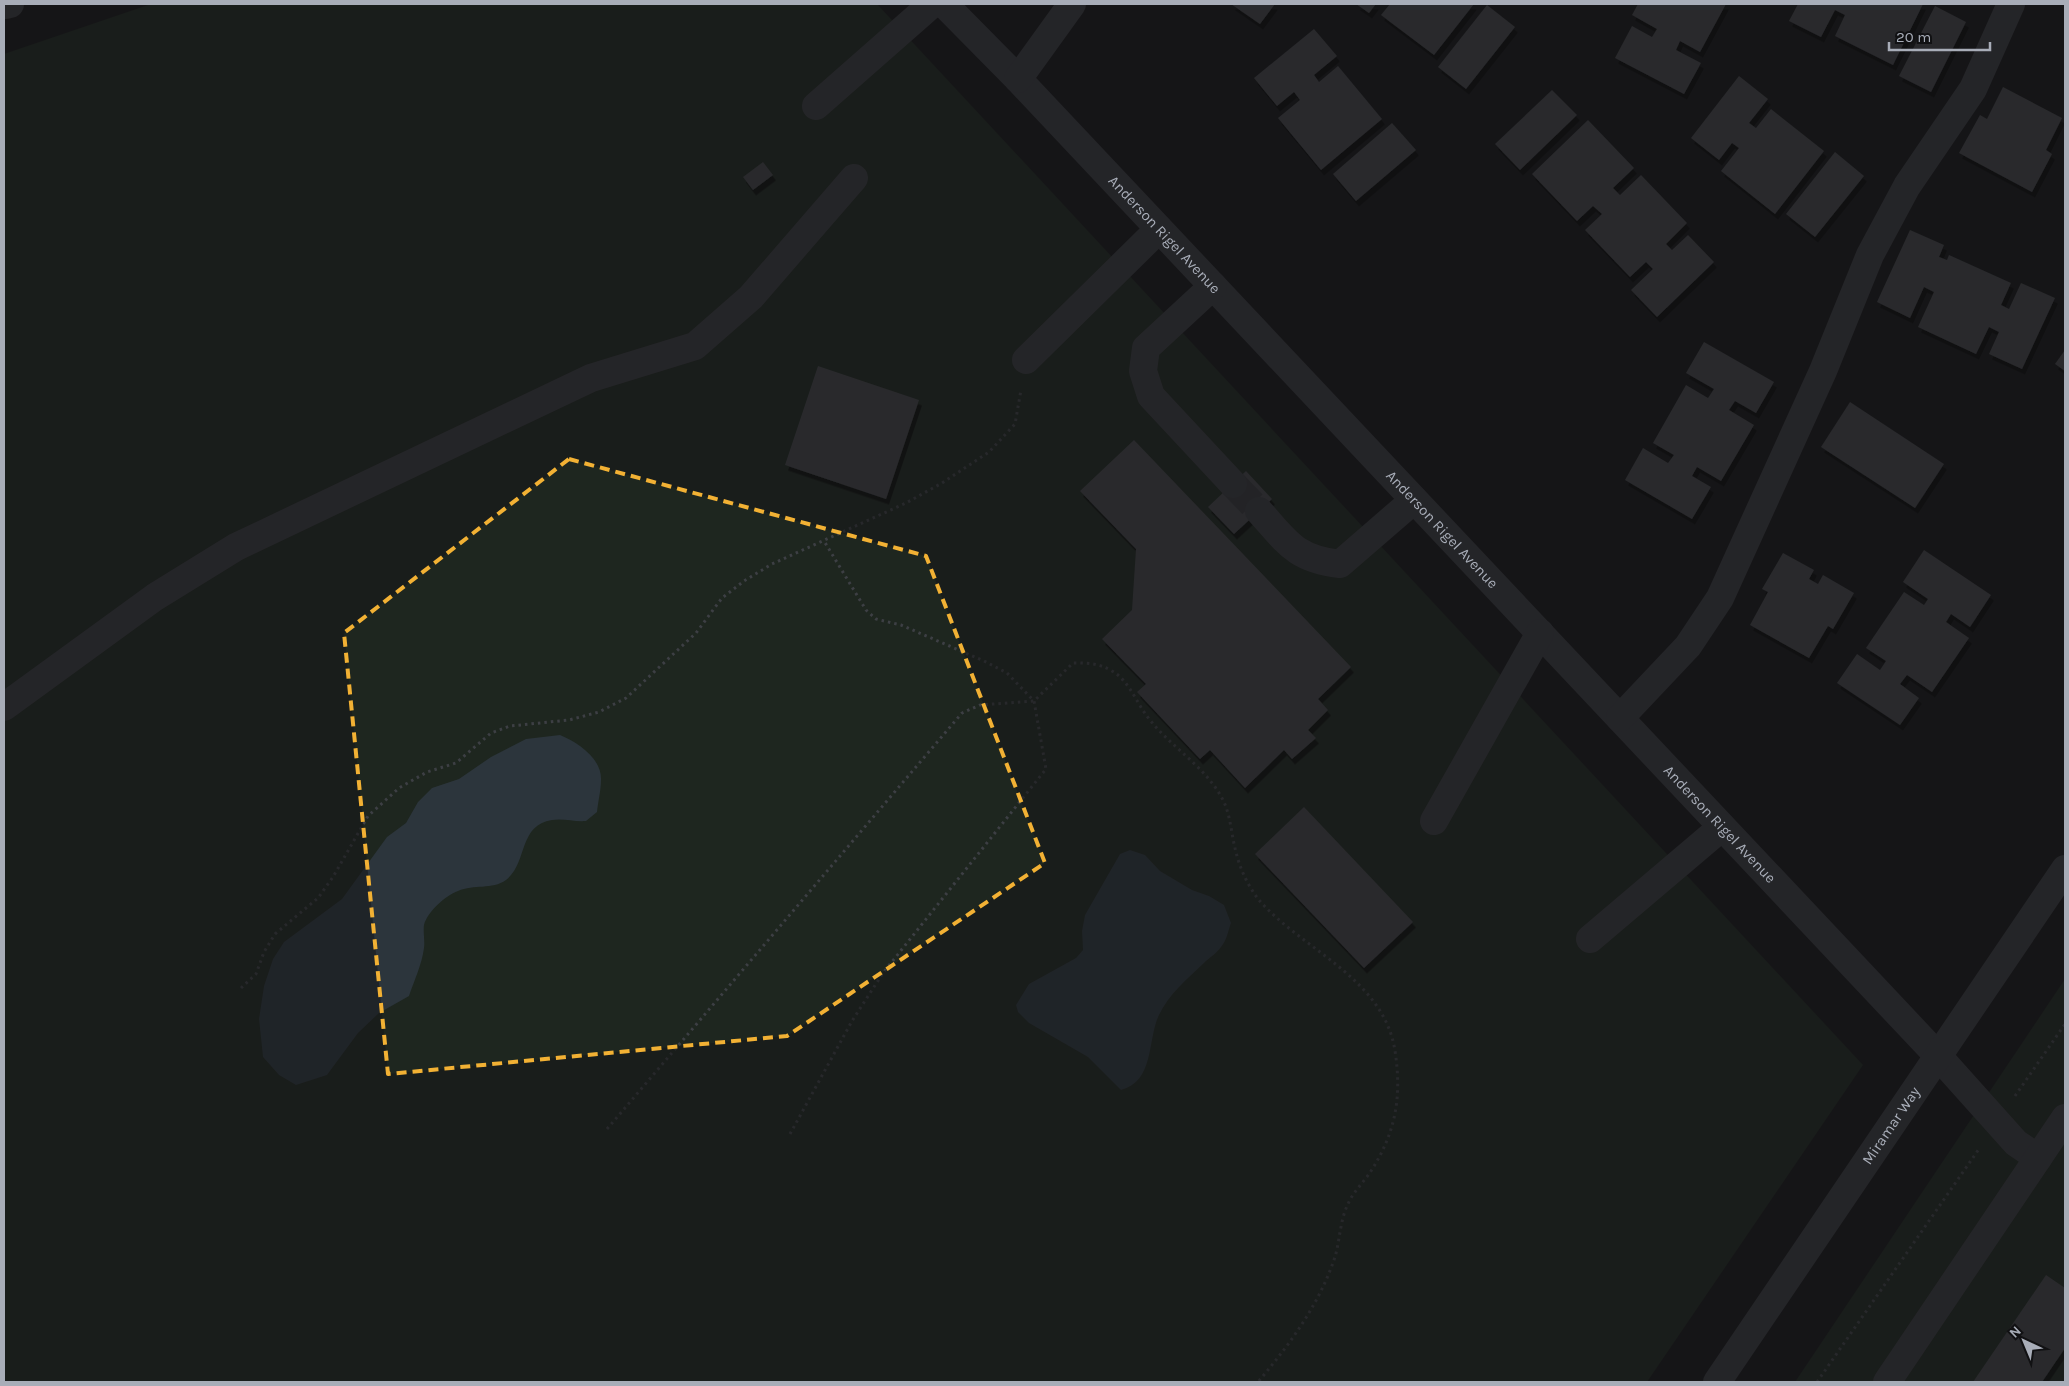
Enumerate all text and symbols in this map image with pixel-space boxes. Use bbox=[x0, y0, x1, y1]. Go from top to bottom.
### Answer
scale bar bbox=[1889, 20, 1990, 52]
text: 20 m bbox=[1896, 28, 1931, 46]
street label: Anderson Rigel Avenue bbox=[1105, 172, 1224, 297]
street label: Anderson Rigel Avenue bbox=[1382, 467, 1502, 592]
street label: Anderson Rigel Avenue bbox=[1660, 761, 1780, 887]
street label: Miramar Way bbox=[1858, 1083, 1924, 1168]
north arrow bbox=[1999, 1316, 2049, 1366]
text: N bbox=[2006, 1322, 2025, 1342]

